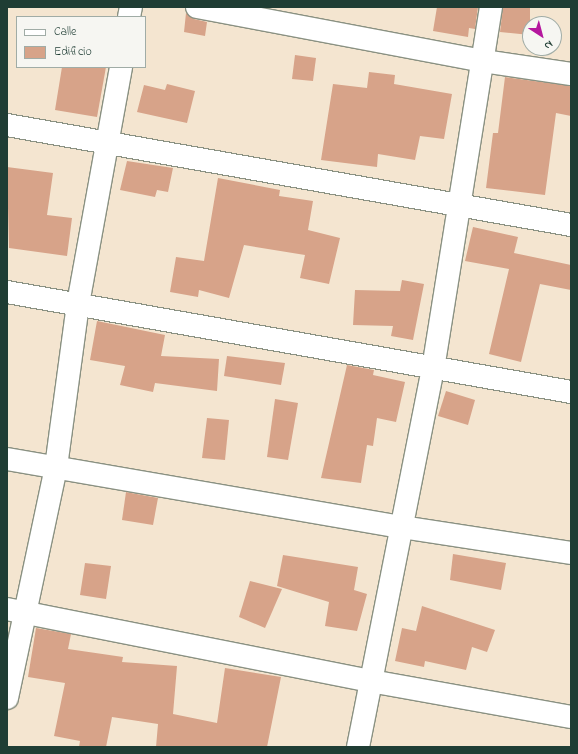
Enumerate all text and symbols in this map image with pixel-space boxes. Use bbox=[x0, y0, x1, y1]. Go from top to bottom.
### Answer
legend bbox=[16, 16, 146, 68]
north arrow bbox=[522, 16, 562, 56]
text: Calle bbox=[54, 23, 76, 41]
text: N bbox=[541, 36, 556, 54]
text: Edificio bbox=[54, 43, 92, 61]

